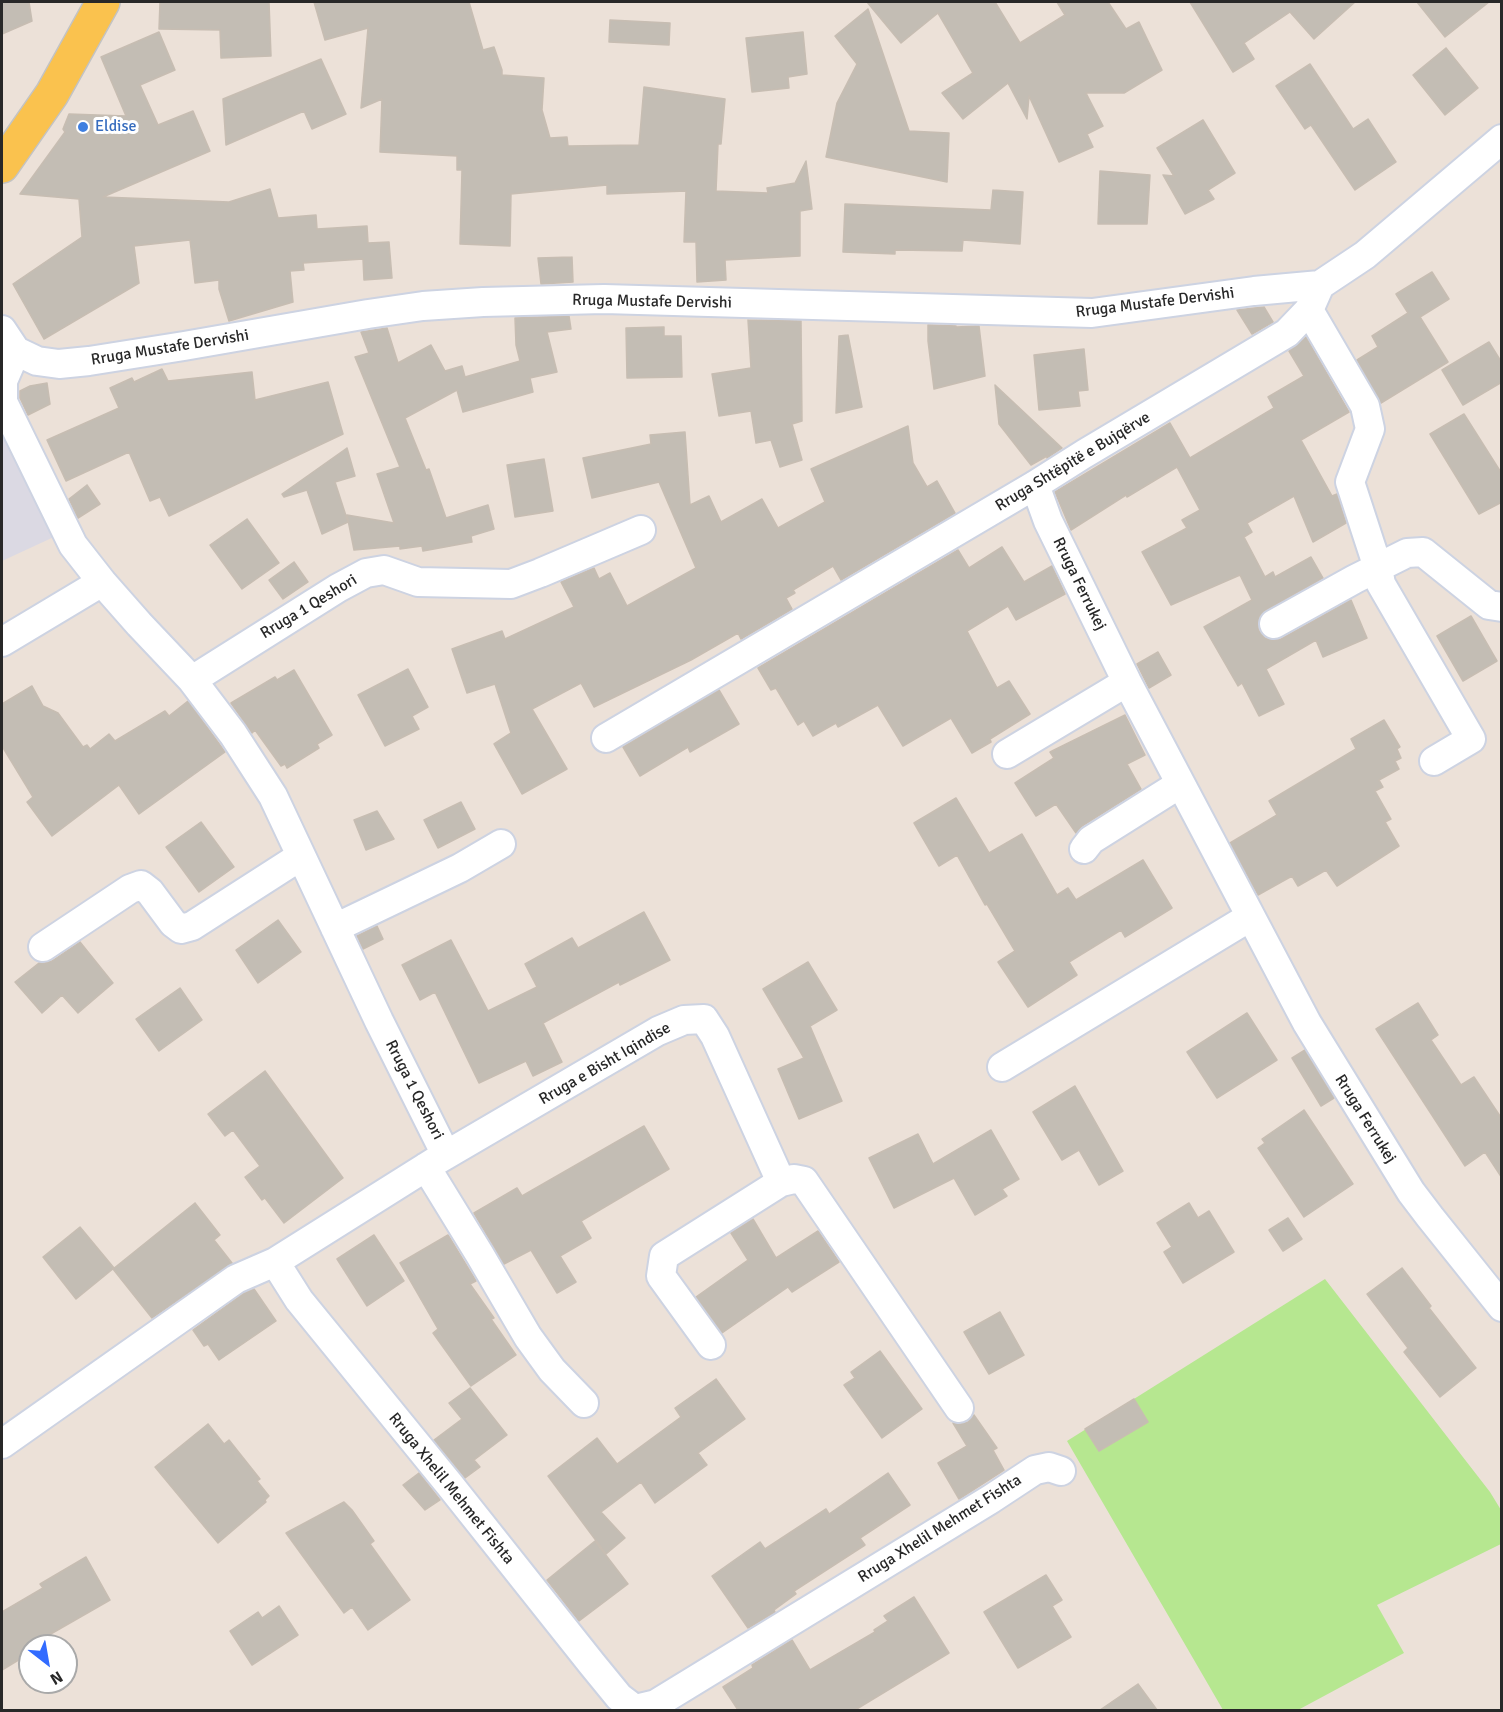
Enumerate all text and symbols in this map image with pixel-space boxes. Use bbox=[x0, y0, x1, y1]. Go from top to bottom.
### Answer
place label: Eldise bbox=[95, 117, 136, 137]
marker: Eldise bbox=[76, 120, 90, 134]
street label: Rruga Mustafe Dervishi bbox=[1075, 284, 1235, 322]
street label: Rruga Mustafe Dervishi bbox=[572, 291, 732, 313]
street label: Rruga Mustafe Dervishi bbox=[90, 326, 250, 370]
street label: Rruga Shtëpitë e Bujqërve bbox=[992, 408, 1154, 516]
street label: Rruga Ferrukej bbox=[1048, 534, 1110, 634]
street label: Rruga 1 Qeshori bbox=[257, 571, 361, 643]
street label: Rruga e Bisht Iqindise bbox=[536, 1019, 674, 1109]
street label: Rruga 1 Qeshori bbox=[381, 1037, 447, 1143]
street label: Rruga Ferrukej bbox=[1330, 1071, 1400, 1167]
street label: Rruga Xhelil Mehmet Fishta bbox=[384, 1409, 518, 1569]
street label: Rruga Xhelil Mehmet Fishta bbox=[855, 1471, 1025, 1587]
north arrow bbox=[18, 1634, 78, 1694]
text: N bbox=[46, 1666, 66, 1689]

